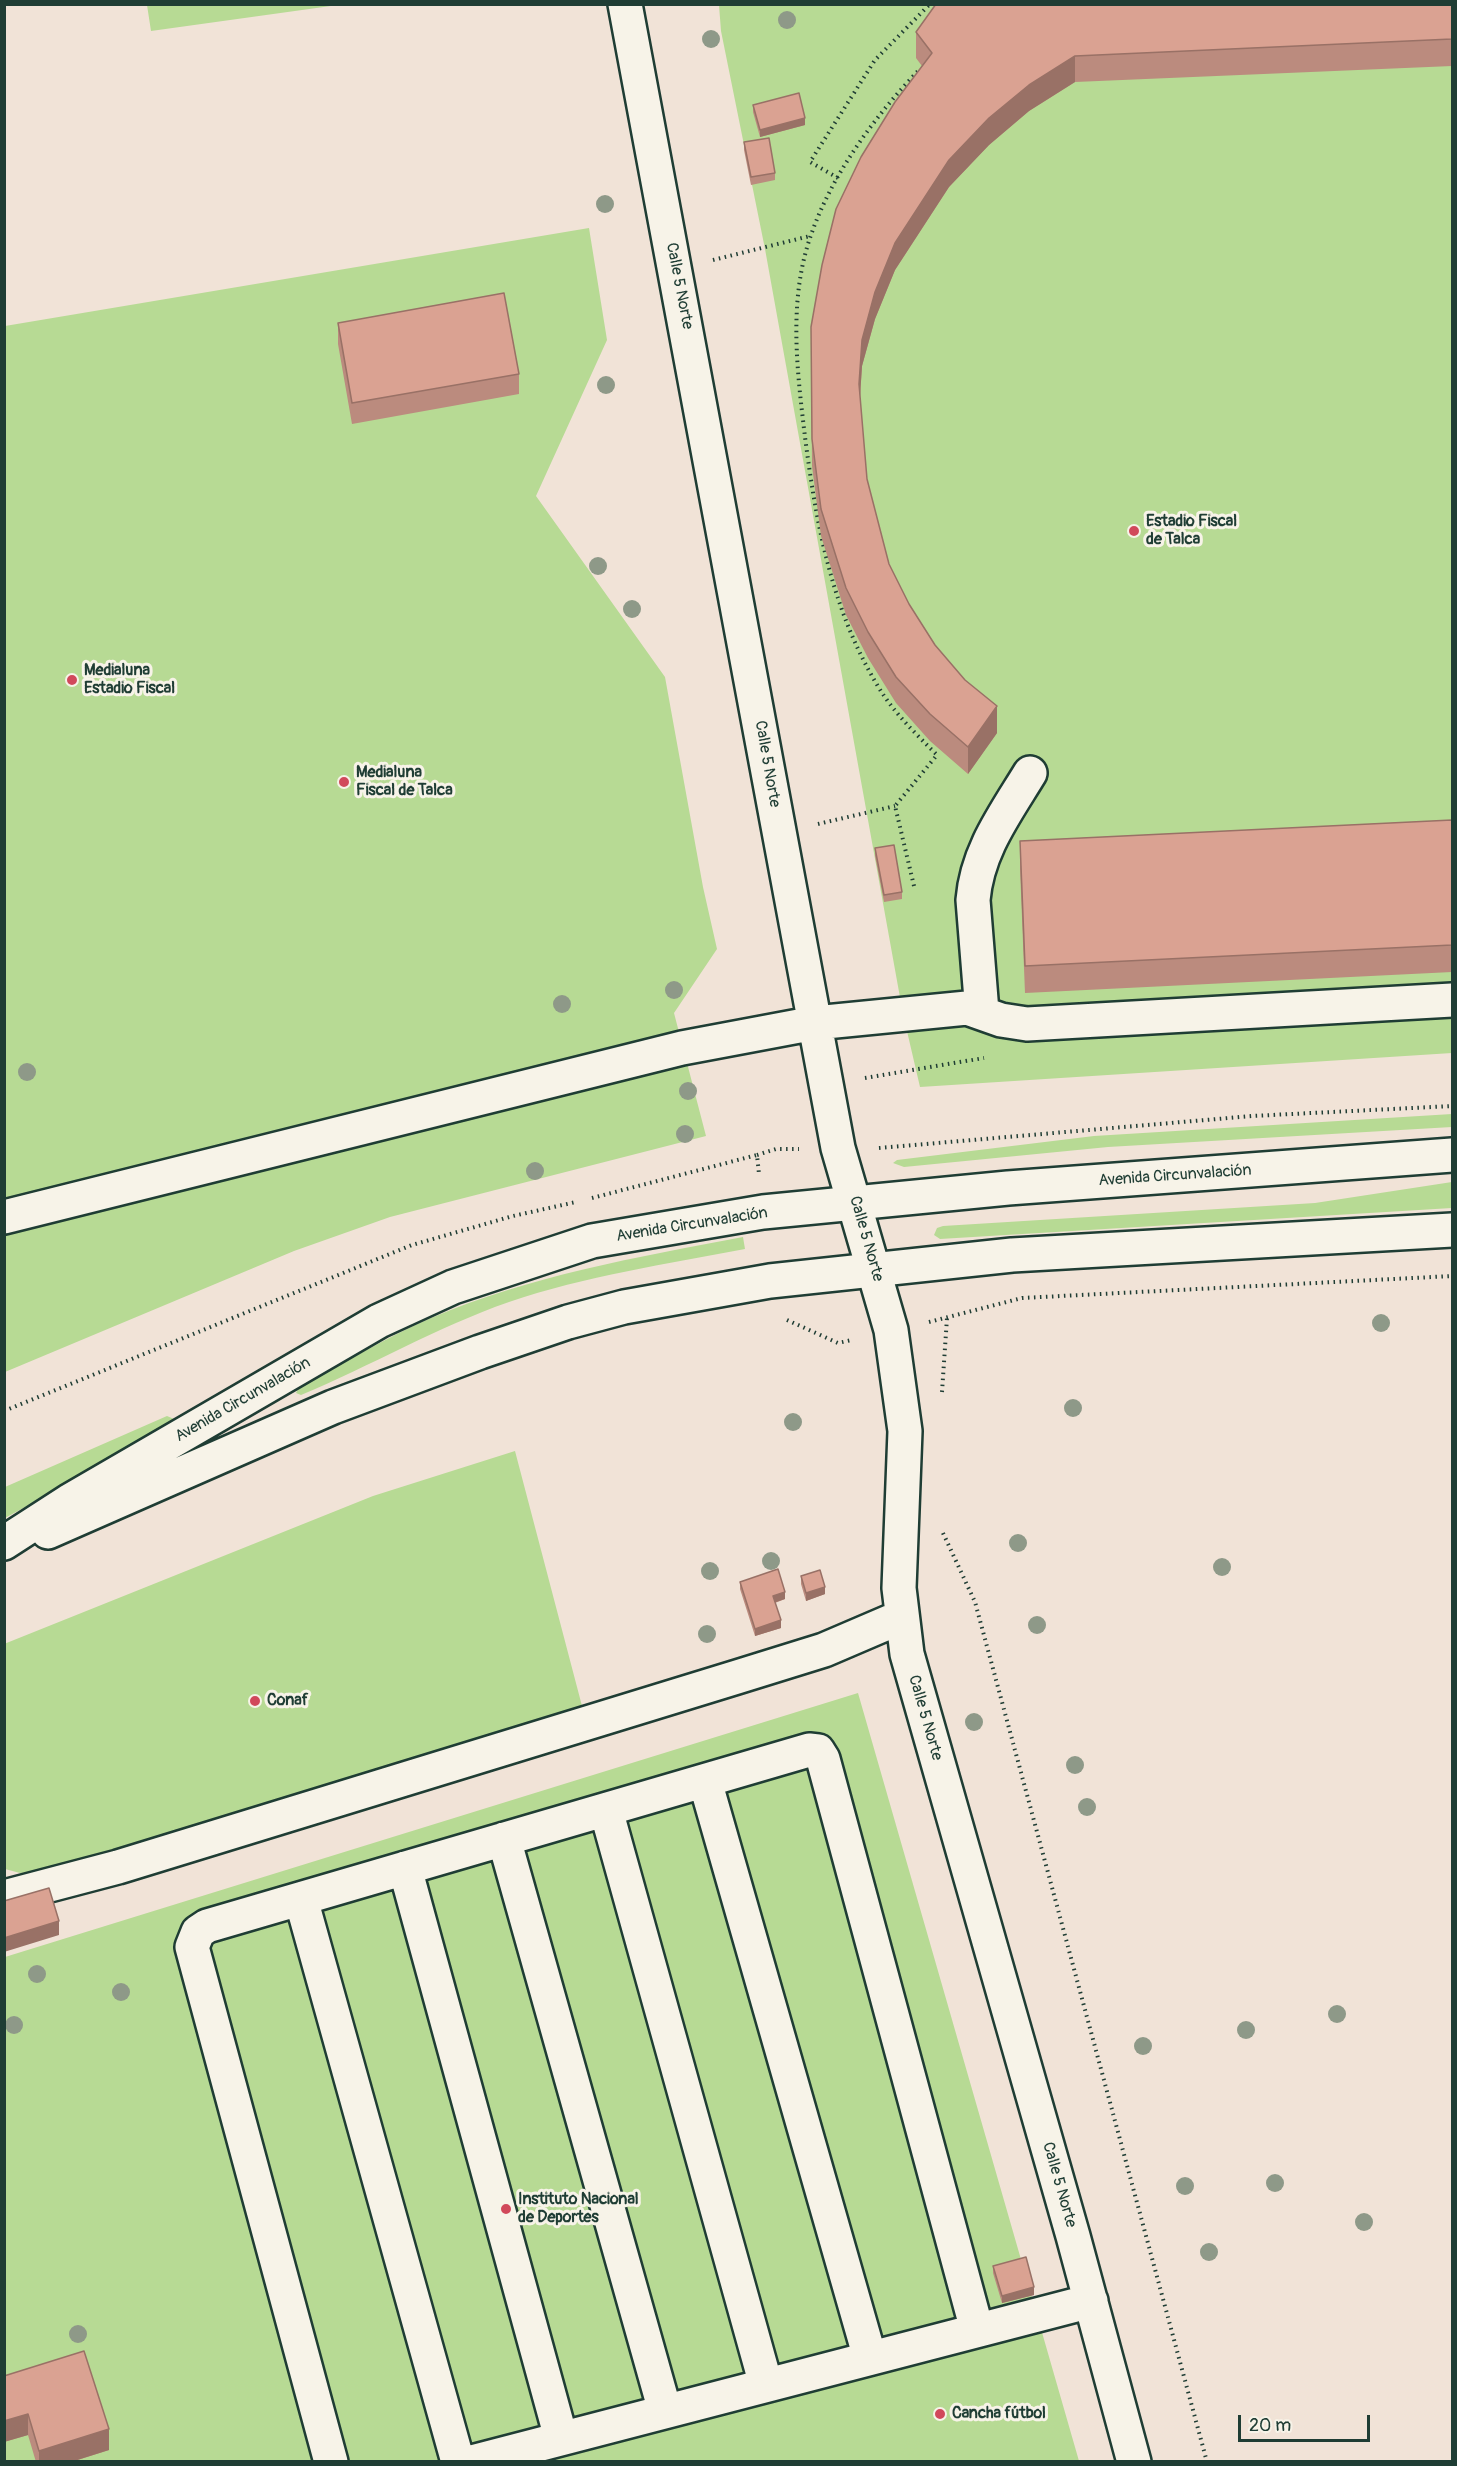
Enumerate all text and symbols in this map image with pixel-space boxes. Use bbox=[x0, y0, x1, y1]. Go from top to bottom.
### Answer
street label: Calle 5 Norte bbox=[661, 241, 697, 331]
place label: Estadio Fiscal de Talca bbox=[1146, 512, 1237, 550]
marker: Estadio Fiscal de Talca bbox=[1127, 524, 1141, 538]
place label: Medialuna Estadio Fiscal bbox=[84, 661, 175, 699]
marker: Medialuna Estadio Fiscal bbox=[65, 673, 79, 687]
street label: Calle 5 Norte bbox=[750, 719, 784, 809]
place label: Medialuna Fiscal de Talca bbox=[356, 763, 453, 801]
marker: Medialuna Fiscal de Talca bbox=[337, 775, 351, 789]
street label: Avenida Circunvalación bbox=[1098, 1161, 1252, 1191]
street label: Calle 5 Norte bbox=[845, 1194, 887, 1284]
street label: Avenida Circunvalación bbox=[615, 1204, 769, 1246]
street label: Avenida Circunvalación bbox=[172, 1353, 314, 1447]
street label: Calle 5 Norte bbox=[904, 1673, 946, 1763]
place label: Conaf bbox=[267, 1691, 308, 1711]
marker: Conaf bbox=[248, 1694, 262, 1708]
street label: Calle 5 Norte bbox=[1038, 2140, 1080, 2230]
place label: Instituto Nacional de Deportes bbox=[518, 2190, 639, 2228]
marker: Instituto Nacional de Deportes bbox=[499, 2202, 513, 2216]
scale bar bbox=[1241, 2403, 1373, 2441]
place label: Cancha fútbol bbox=[952, 2404, 1046, 2424]
marker: Cancha fútbol bbox=[933, 2407, 947, 2421]
text: 20 m bbox=[1249, 2414, 1291, 2437]

